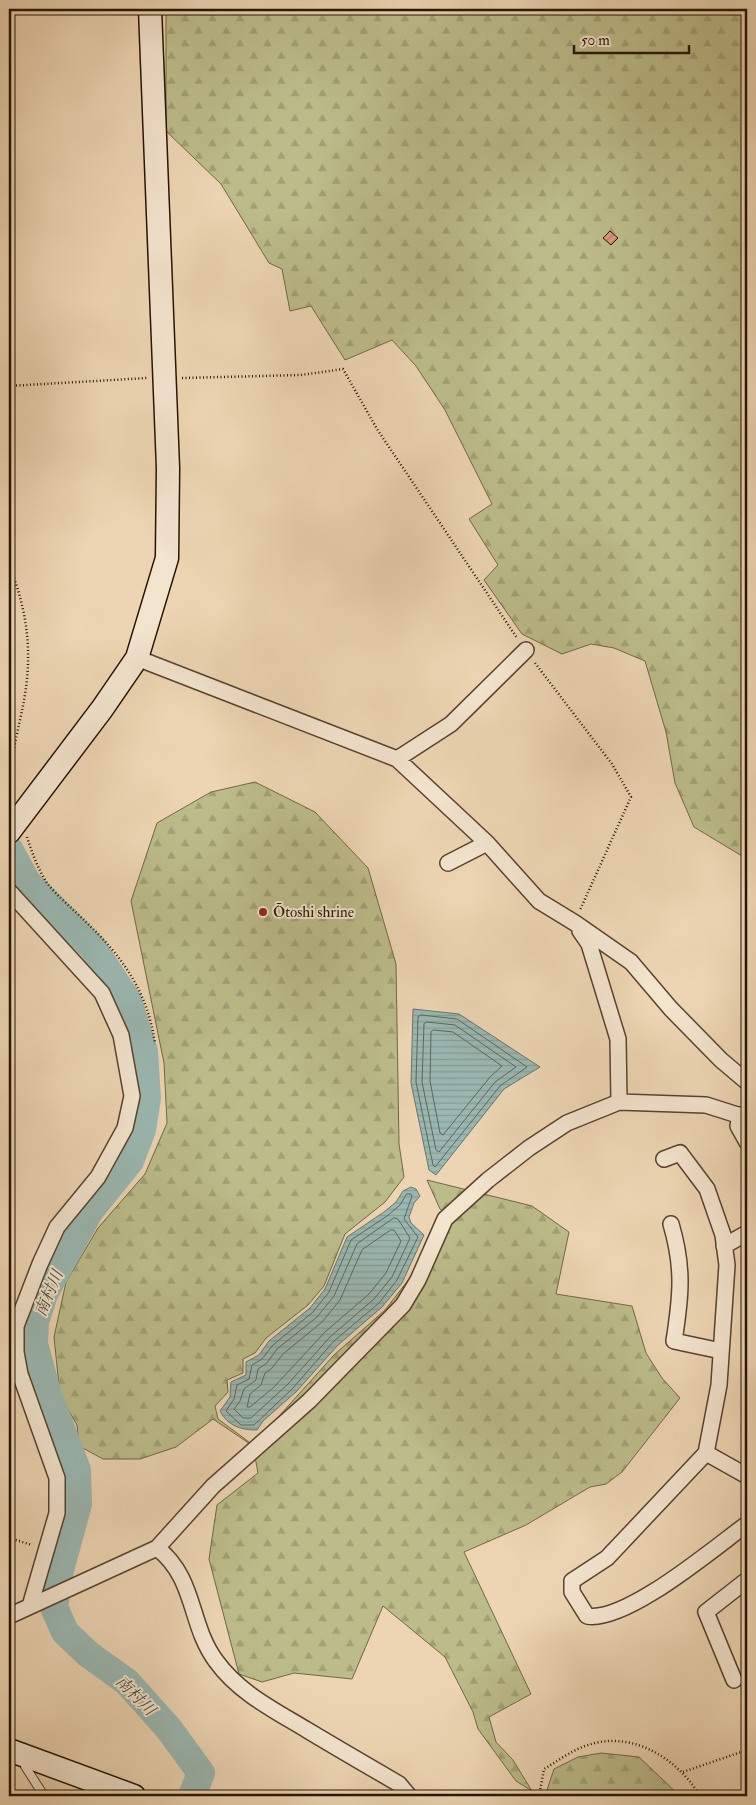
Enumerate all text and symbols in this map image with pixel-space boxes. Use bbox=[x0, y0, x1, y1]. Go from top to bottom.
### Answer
scale bar bbox=[574, 22, 688, 54]
text: 50 m bbox=[581, 31, 610, 50]
place label: Ōtoshi shrine bbox=[273, 903, 354, 922]
marker: Ōtoshi shrine bbox=[257, 906, 269, 918]
water label: 南村川 bbox=[30, 1266, 68, 1319]
water label: 南村川 bbox=[111, 1672, 161, 1721]

